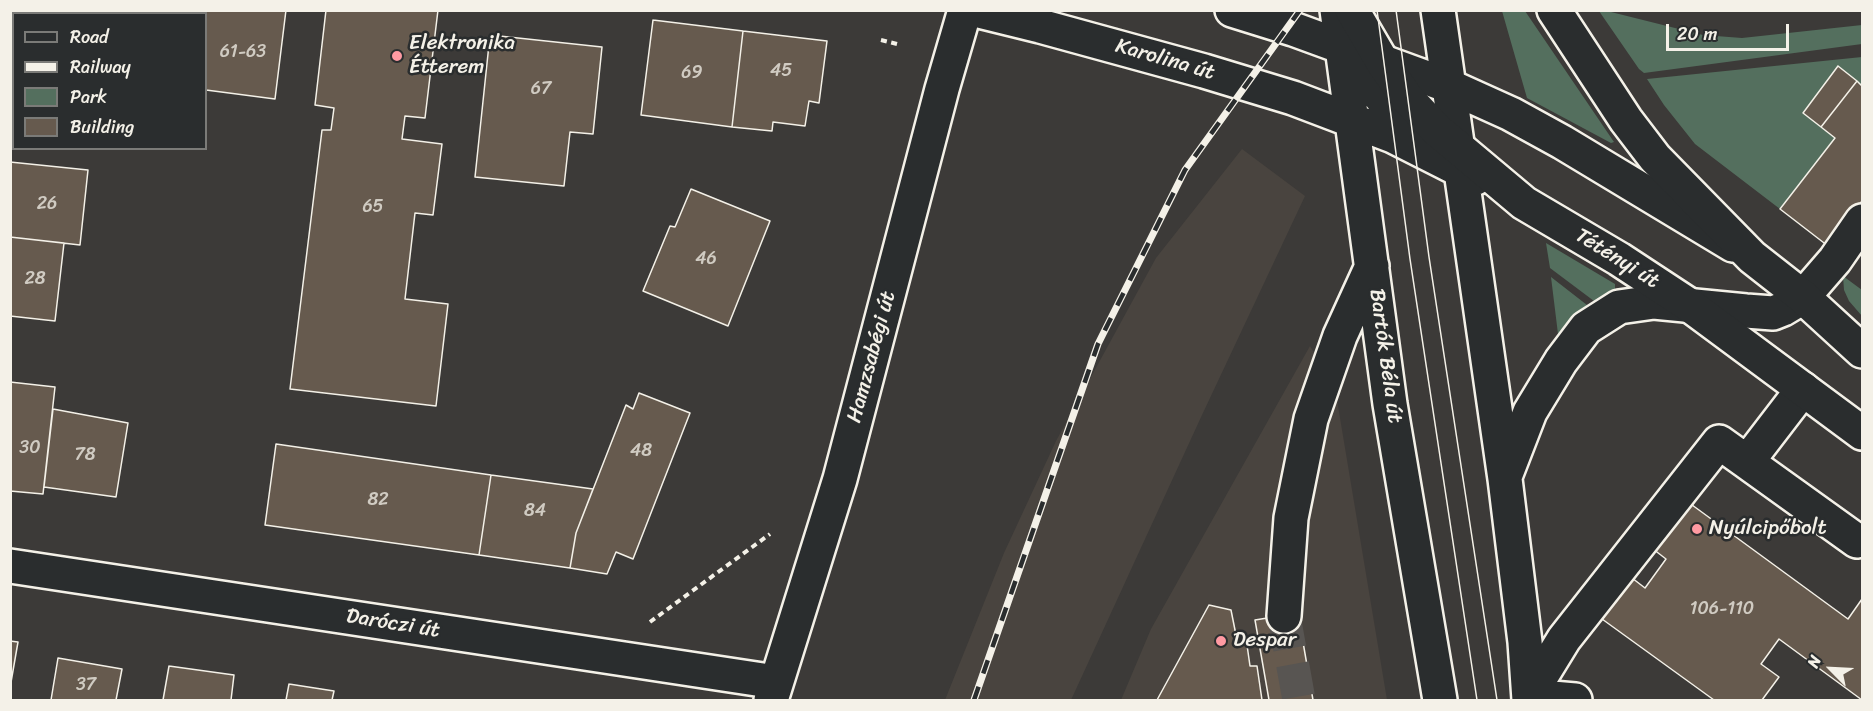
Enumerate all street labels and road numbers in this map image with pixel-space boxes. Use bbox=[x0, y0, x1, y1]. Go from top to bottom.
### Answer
street label: Karolina út bbox=[1112, 34, 1218, 86]
street label: Tétényi út bbox=[1570, 223, 1664, 295]
street label: Bartók Béla út bbox=[1363, 287, 1407, 425]
street label: Hamzsabégi út bbox=[842, 288, 902, 426]
street label: Daróczi út bbox=[344, 604, 442, 644]

